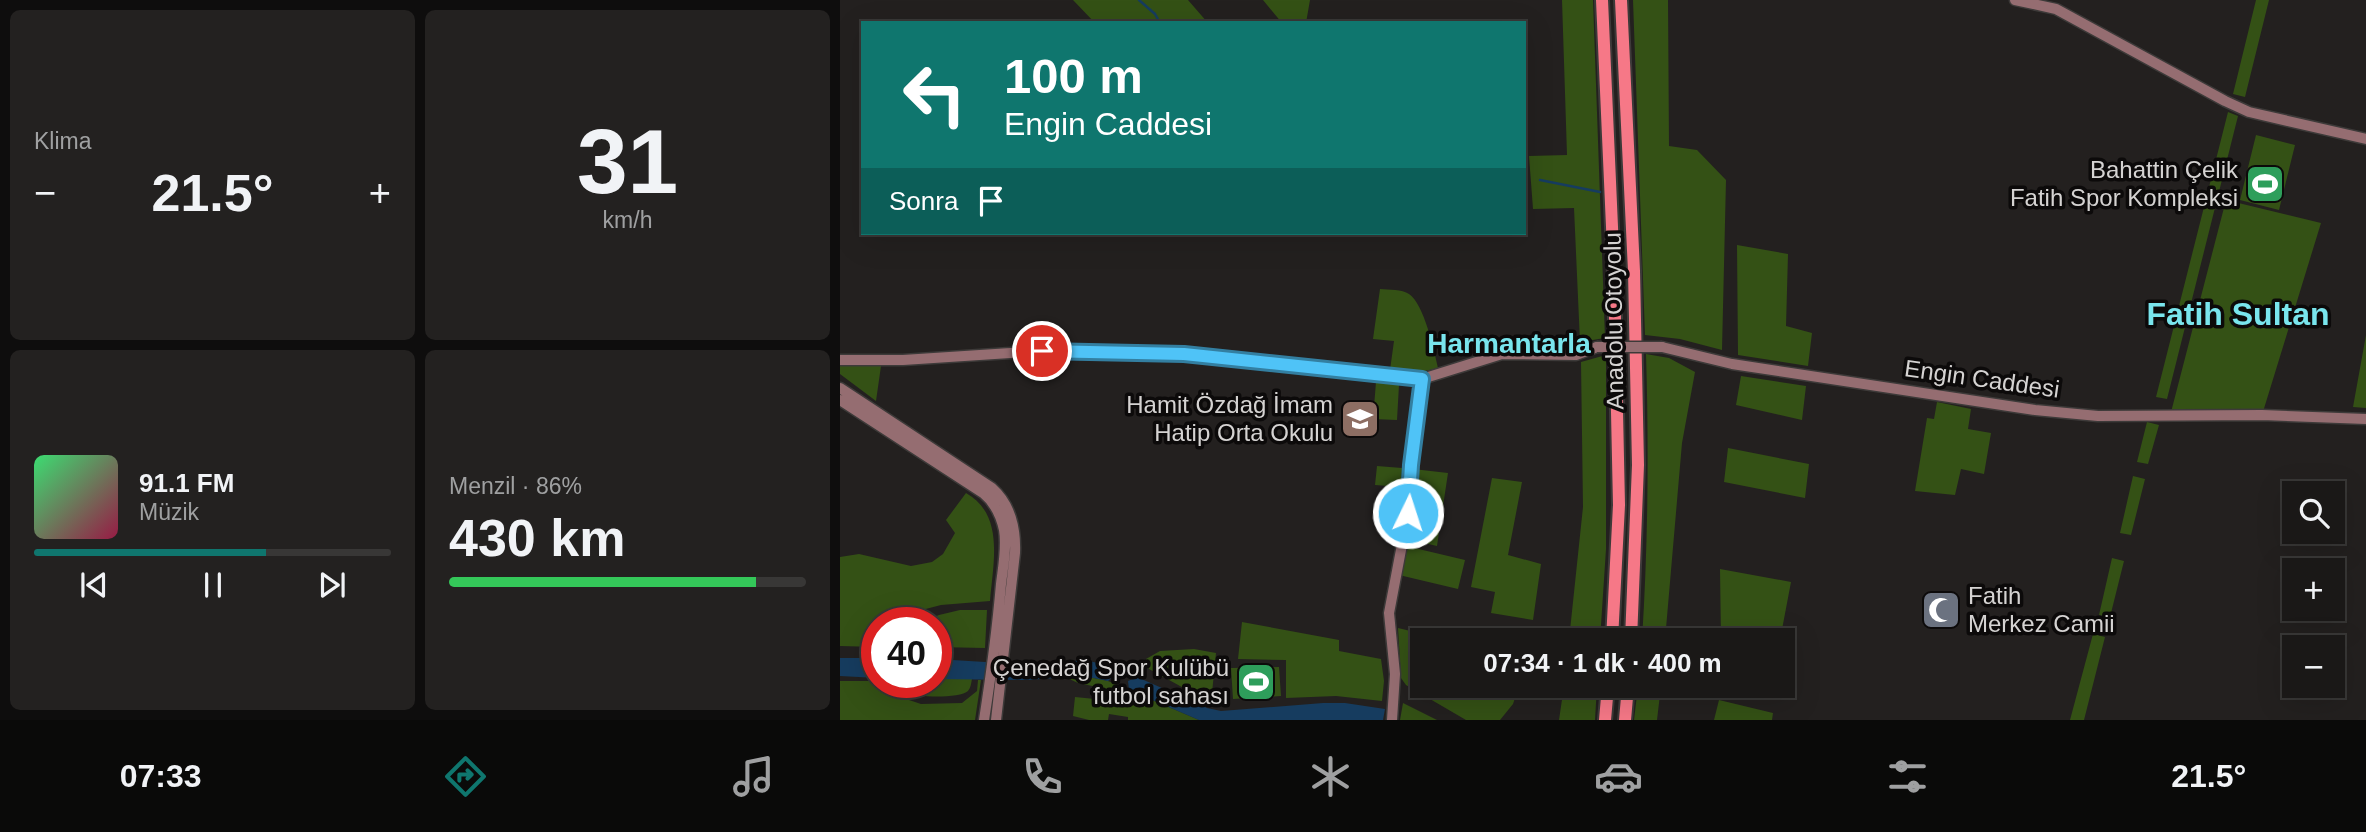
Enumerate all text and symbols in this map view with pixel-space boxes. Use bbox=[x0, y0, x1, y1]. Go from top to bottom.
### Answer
icon: left bbox=[889, 49, 980, 140]
text: 100 m bbox=[1004, 49, 1143, 103]
text: Engin Caddesi bbox=[1004, 106, 1212, 142]
text: 31 bbox=[577, 111, 678, 212]
text: Klima bbox=[34, 128, 92, 154]
place label: Bahattin Çelik Fatih Spor Kompleksi bbox=[2010, 156, 2239, 211]
sports icon: Bahattin Çelik Fatih Spor Kompleksi bbox=[2244, 163, 2286, 205]
text: 21.5° bbox=[151, 164, 274, 222]
text: − bbox=[34, 172, 56, 214]
text: + bbox=[369, 172, 391, 214]
icon: arrive bbox=[972, 182, 1010, 220]
text: Sonra bbox=[889, 186, 958, 216]
text: km/h bbox=[603, 207, 652, 233]
street label: Anadolu Otoyolu bbox=[1598, 232, 1629, 410]
district label: Fatih Sultan bbox=[2146, 296, 2330, 332]
pin bbox=[1012, 321, 1072, 381]
district label: Harmantarla bbox=[1427, 328, 1591, 359]
icon: arrive bbox=[1023, 332, 1061, 370]
street label: Engin Caddesi bbox=[1903, 354, 2061, 403]
place label: Hamit Özdağ İmam Hatip Orta Okulu bbox=[1126, 391, 1333, 446]
school or university icon: Hamit Özdağ İmam Hatip Orta Okulu bbox=[1339, 398, 1381, 440]
text: 91.1 FM bbox=[139, 468, 234, 498]
text: Menzil · 86% bbox=[449, 473, 582, 499]
position arrow bbox=[1371, 476, 1445, 550]
map controls bbox=[2282, 481, 2345, 698]
button: search bbox=[2282, 481, 2345, 544]
text: Müzik bbox=[139, 499, 199, 525]
text: 430 km bbox=[449, 509, 625, 567]
button: + bbox=[2282, 558, 2345, 621]
icon: previous bbox=[75, 566, 113, 604]
icon: pause bbox=[194, 566, 232, 604]
icon: next bbox=[313, 566, 351, 604]
place label: Fatih Merkez Camii bbox=[1968, 582, 2115, 637]
mosque icon: Fatih Merkez Camii bbox=[1920, 589, 1962, 631]
speed limit sign: 40 bbox=[861, 607, 952, 698]
button: − bbox=[2282, 635, 2345, 698]
text: 07:34 · 1 dk · 400 m bbox=[1483, 648, 1722, 678]
place label: Çenedağ Spor Kulübü futbol sahası bbox=[993, 654, 1229, 709]
sports icon: Çenedağ Spor Kulübü futbol sahası bbox=[1235, 661, 1277, 703]
icon: directions bbox=[441, 752, 490, 801]
icon: music bbox=[729, 752, 778, 801]
icon: phone bbox=[1018, 752, 1067, 801]
icon: climate bbox=[1306, 752, 1355, 801]
icon: car bbox=[1594, 752, 1643, 801]
icon: filters bbox=[1883, 752, 1932, 801]
text: 07:33 bbox=[120, 758, 202, 794]
text: 21.5° bbox=[2171, 758, 2246, 794]

